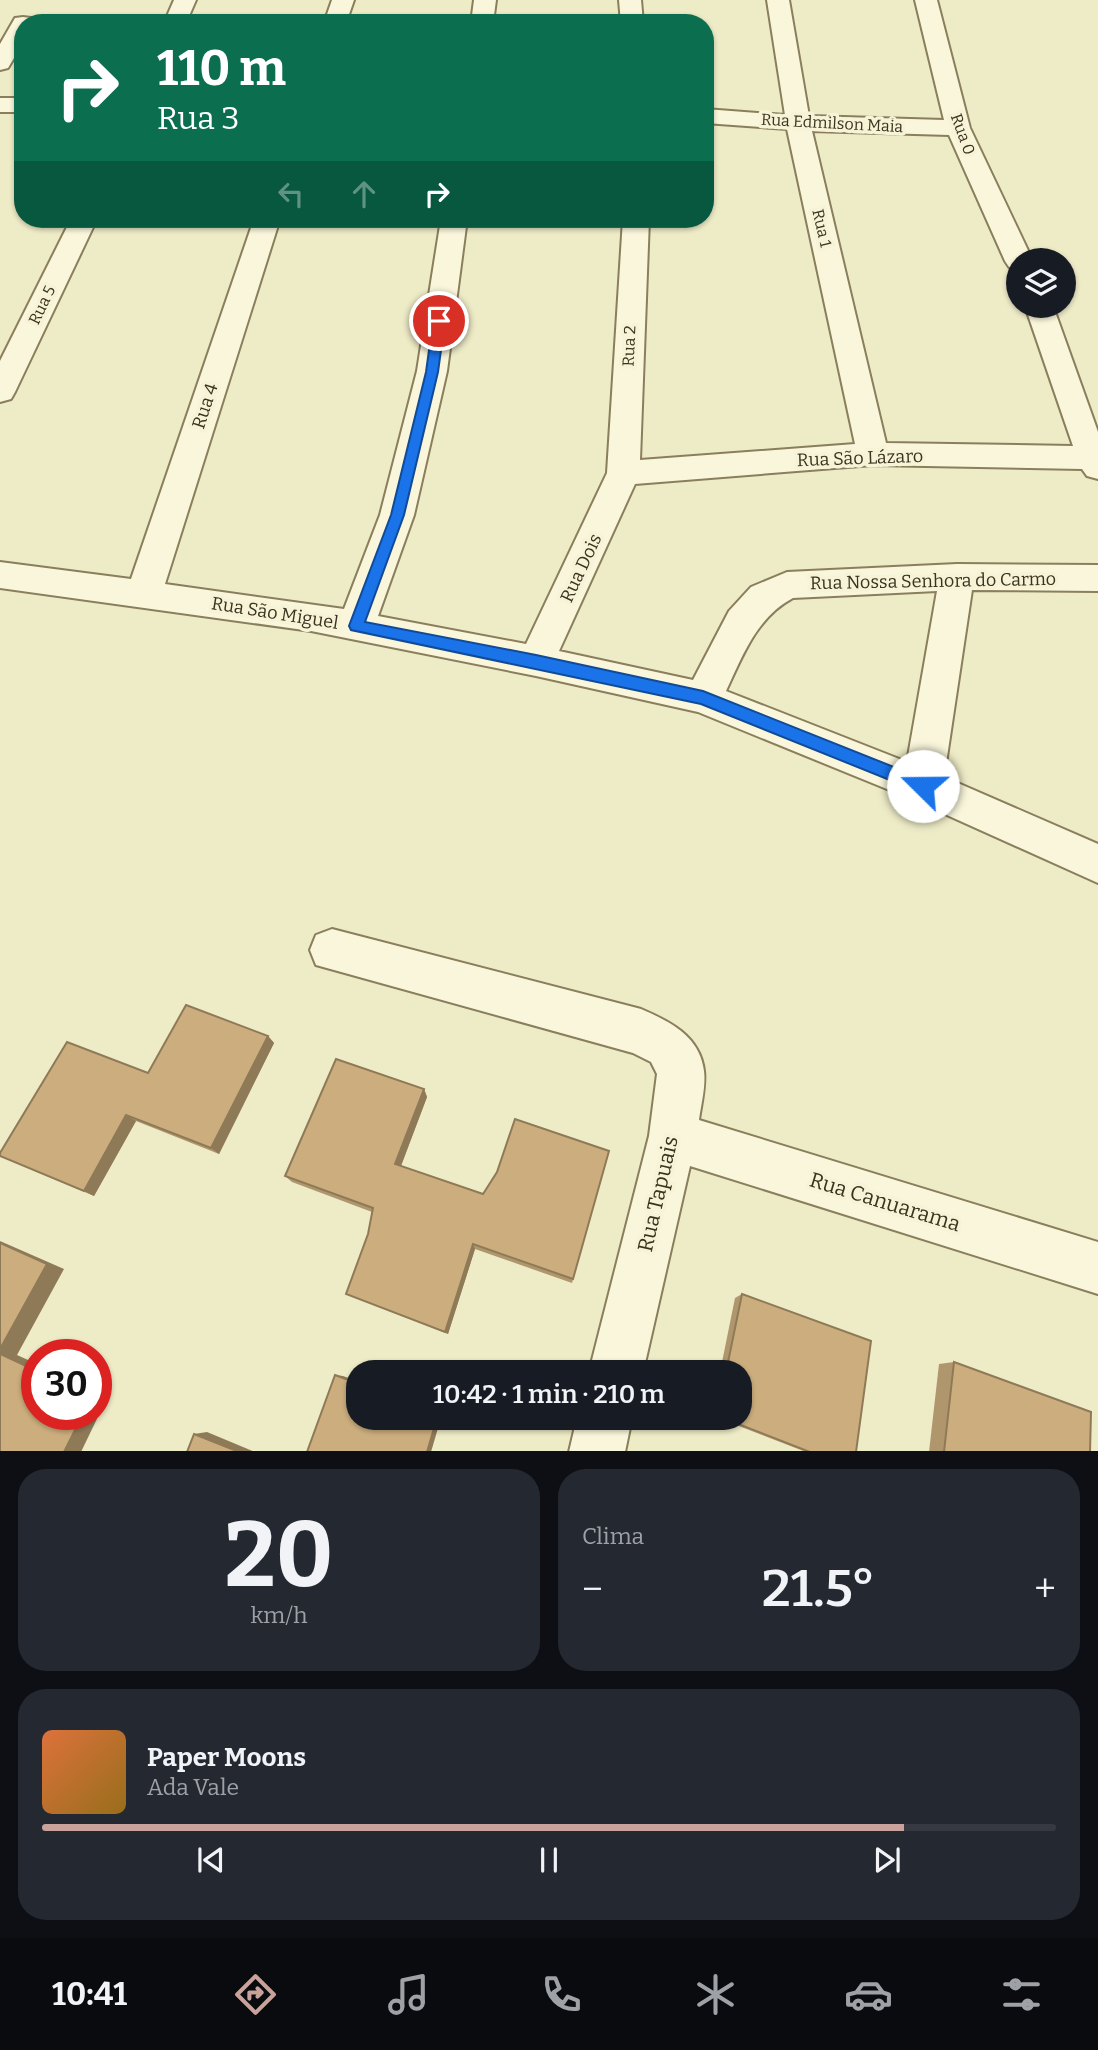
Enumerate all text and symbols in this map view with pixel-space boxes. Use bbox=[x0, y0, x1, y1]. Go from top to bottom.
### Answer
text: 110 m bbox=[157, 39, 286, 98]
icon: right bbox=[42, 42, 133, 133]
text: Rua 3 bbox=[157, 99, 240, 137]
street label: Rua Edmilson Maia bbox=[761, 110, 904, 136]
street label: Rua 0 bbox=[947, 111, 979, 157]
icon: left bbox=[272, 175, 310, 213]
icon: ahead bbox=[345, 175, 383, 213]
icon: right bbox=[418, 175, 456, 213]
street label: Rua 1 bbox=[808, 207, 836, 249]
map controls bbox=[1006, 248, 1076, 318]
button: layers bbox=[1006, 248, 1076, 318]
street label: Rua 5 bbox=[25, 283, 59, 327]
pin bbox=[409, 291, 469, 351]
icon: arrive bbox=[420, 302, 458, 340]
street label: Rua 2 bbox=[618, 325, 640, 367]
street label: Rua 4 bbox=[187, 380, 223, 432]
street label: Rua São Lázaro bbox=[796, 445, 924, 471]
street label: Rua Dois bbox=[556, 530, 606, 606]
street label: Rua Nossa Senhora do Carmo bbox=[810, 568, 1056, 594]
street label: Rua São Miguel bbox=[210, 592, 340, 634]
position arrow bbox=[886, 749, 960, 823]
street label: Rua Tapuais bbox=[632, 1134, 684, 1254]
street label: Rua Canuarama bbox=[807, 1167, 964, 1237]
speed limit sign: 30 bbox=[21, 1339, 112, 1430]
text: 10:42 · 1 min · 210 m bbox=[433, 1379, 665, 1410]
text: 20 bbox=[224, 1501, 334, 1610]
text: Clima bbox=[582, 1522, 644, 1550]
text: 21.5° bbox=[762, 1557, 875, 1620]
text: − bbox=[582, 1566, 603, 1612]
text: + bbox=[1034, 1566, 1056, 1612]
text: km/h bbox=[251, 1601, 307, 1629]
text: Paper Moons bbox=[147, 1742, 306, 1773]
text: Ada Vale bbox=[147, 1773, 239, 1801]
icon: previous bbox=[192, 1841, 230, 1879]
icon: pause bbox=[530, 1841, 568, 1879]
icon: next bbox=[868, 1841, 906, 1879]
icon: directions bbox=[231, 1970, 280, 2019]
icon: music bbox=[384, 1970, 433, 2019]
icon: phone bbox=[537, 1970, 586, 2019]
icon: climate bbox=[691, 1970, 740, 2019]
icon: car bbox=[844, 1970, 893, 2019]
icon: filters bbox=[997, 1970, 1046, 2019]
text: 10:41 bbox=[52, 1975, 127, 2013]

